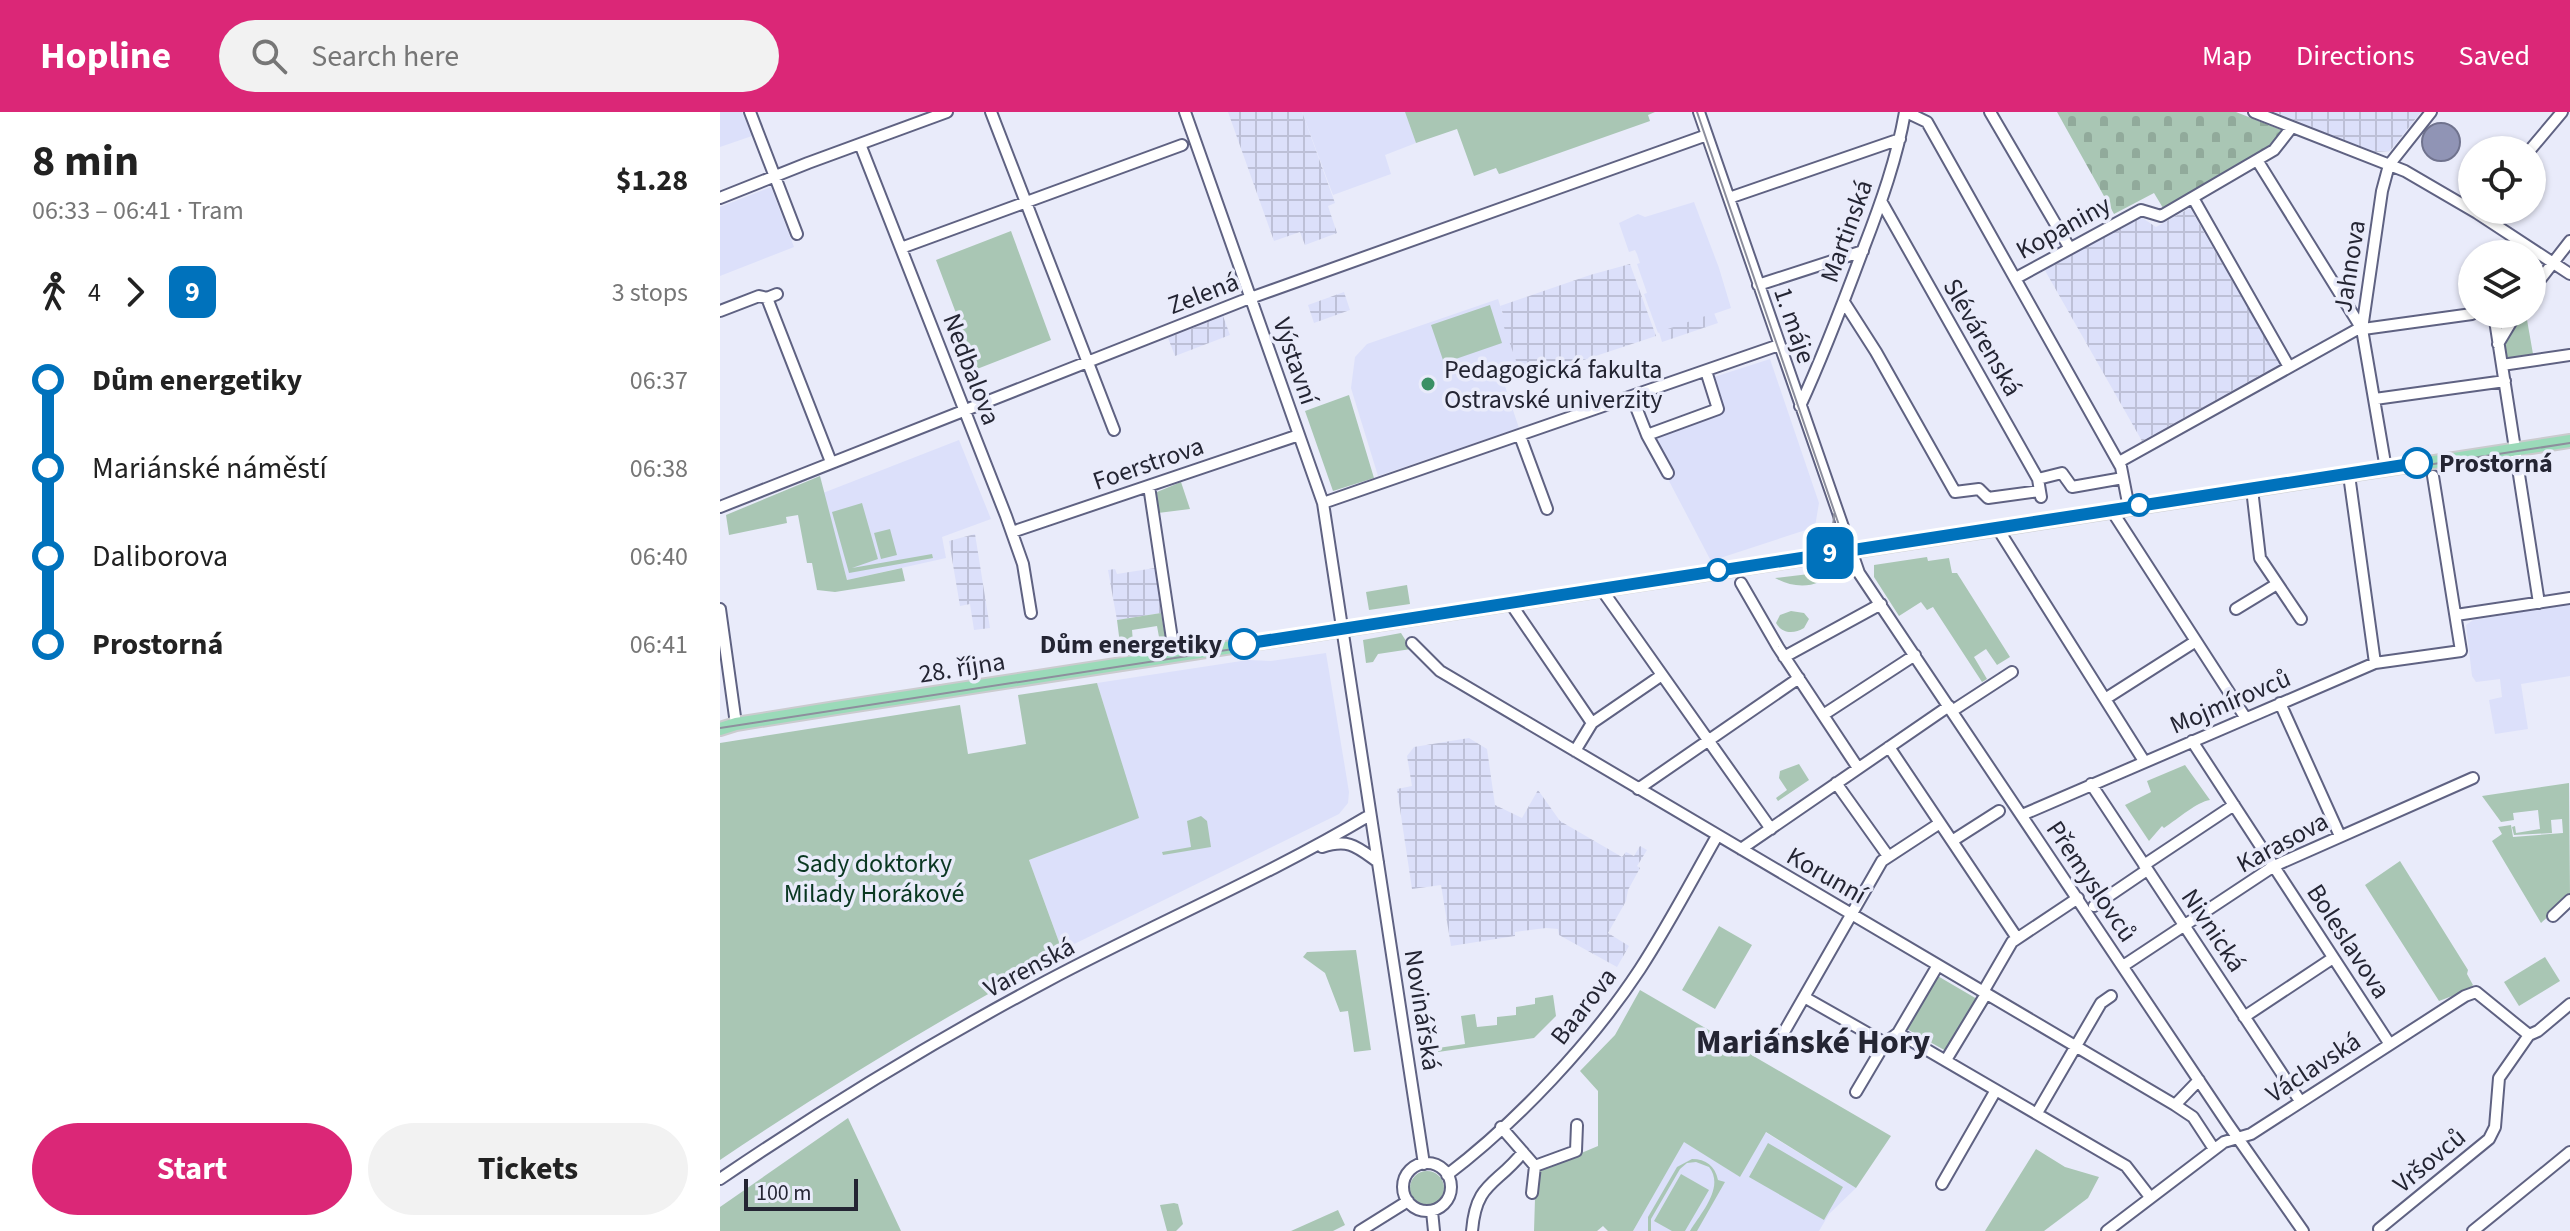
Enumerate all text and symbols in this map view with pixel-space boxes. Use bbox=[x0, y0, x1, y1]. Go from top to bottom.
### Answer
search box bbox=[219, 20, 779, 92]
text: Hopline bbox=[40, 29, 171, 83]
icon: search bbox=[247, 34, 291, 78]
text: Search here bbox=[311, 35, 459, 78]
text: Map bbox=[2202, 36, 2252, 76]
text: Directions bbox=[2296, 36, 2415, 76]
text: Saved bbox=[2459, 36, 2530, 76]
text: 8 min bbox=[32, 130, 139, 193]
map controls bbox=[2458, 136, 2546, 328]
button: locate bbox=[2458, 136, 2546, 224]
text: $1.28 bbox=[616, 159, 688, 202]
street label: Martinská bbox=[1811, 175, 1882, 288]
street label: Kopaniny bbox=[2009, 186, 2117, 269]
text: 06:33 – 06:41 · Tram bbox=[32, 192, 244, 229]
street label: Jahnova bbox=[2324, 217, 2375, 315]
button: layers bbox=[2458, 240, 2546, 328]
street label: Zelená bbox=[1162, 263, 1244, 324]
icon: walk bbox=[32, 270, 76, 314]
icon: forward bbox=[113, 270, 157, 314]
street label: Slévárenská bbox=[1934, 271, 2031, 403]
text: 9 bbox=[185, 272, 200, 312]
text: 4 bbox=[88, 274, 101, 311]
text: 3 stops bbox=[612, 274, 688, 311]
street label: 1. máje bbox=[1764, 282, 1825, 368]
street label: Nedbalova bbox=[933, 308, 1010, 430]
street label: Výstavní bbox=[1263, 313, 1328, 411]
place label: Pedagogická fakulta Ostravské univerzity bbox=[1444, 351, 1662, 418]
text: Dům energetiky bbox=[92, 359, 302, 402]
text: 06:37 bbox=[630, 362, 688, 399]
marker: Pedagogická fakulta Ostravské univerzity bbox=[1419, 375, 1437, 393]
street label: Foerstrova bbox=[1088, 427, 1209, 500]
place label: Prostorná bbox=[2439, 445, 2553, 482]
text: Mariánské náměstí bbox=[92, 447, 327, 490]
marker: Prostorná bbox=[2402, 448, 2432, 478]
text: 06:38 bbox=[630, 450, 688, 487]
unlabelled marker bbox=[2128, 494, 2150, 516]
line badge: 9 bbox=[1804, 527, 1856, 579]
text: 9 bbox=[1823, 533, 1837, 573]
text: Daliborova bbox=[92, 535, 228, 578]
text: 06:40 bbox=[630, 538, 688, 575]
unlabelled marker bbox=[1707, 559, 1729, 581]
text: Prostorná bbox=[92, 623, 223, 666]
text: 06:41 bbox=[630, 626, 688, 663]
place label: Dům energetiky bbox=[1040, 626, 1222, 663]
marker: Dům energetiky bbox=[1229, 629, 1259, 659]
street label: 28. října bbox=[916, 642, 1008, 693]
street label: Mojmírovců bbox=[2164, 659, 2296, 744]
street label: Karasova bbox=[2230, 803, 2335, 882]
street label: Přemyslovců bbox=[2037, 813, 2146, 950]
street label: Korunní bbox=[1780, 838, 1875, 914]
park label: Sady doktorky Milady Horákové bbox=[784, 845, 964, 912]
street label: Boleslavova bbox=[2298, 877, 2400, 1006]
street label: Nivnická bbox=[2172, 881, 2255, 979]
street label: Varenská bbox=[977, 928, 1081, 1007]
street label: Novinářská bbox=[1395, 947, 1450, 1073]
street label: Baarova bbox=[1541, 960, 1625, 1053]
district label: Mariánské Hory bbox=[1696, 1018, 1931, 1067]
street label: Václavská bbox=[2259, 1023, 2368, 1112]
street label: Vršovců bbox=[2385, 1119, 2474, 1202]
button: Start bbox=[32, 1123, 352, 1215]
button: Tickets bbox=[368, 1123, 688, 1215]
scale bar bbox=[744, 1175, 858, 1211]
text: 100 m bbox=[756, 1177, 811, 1209]

